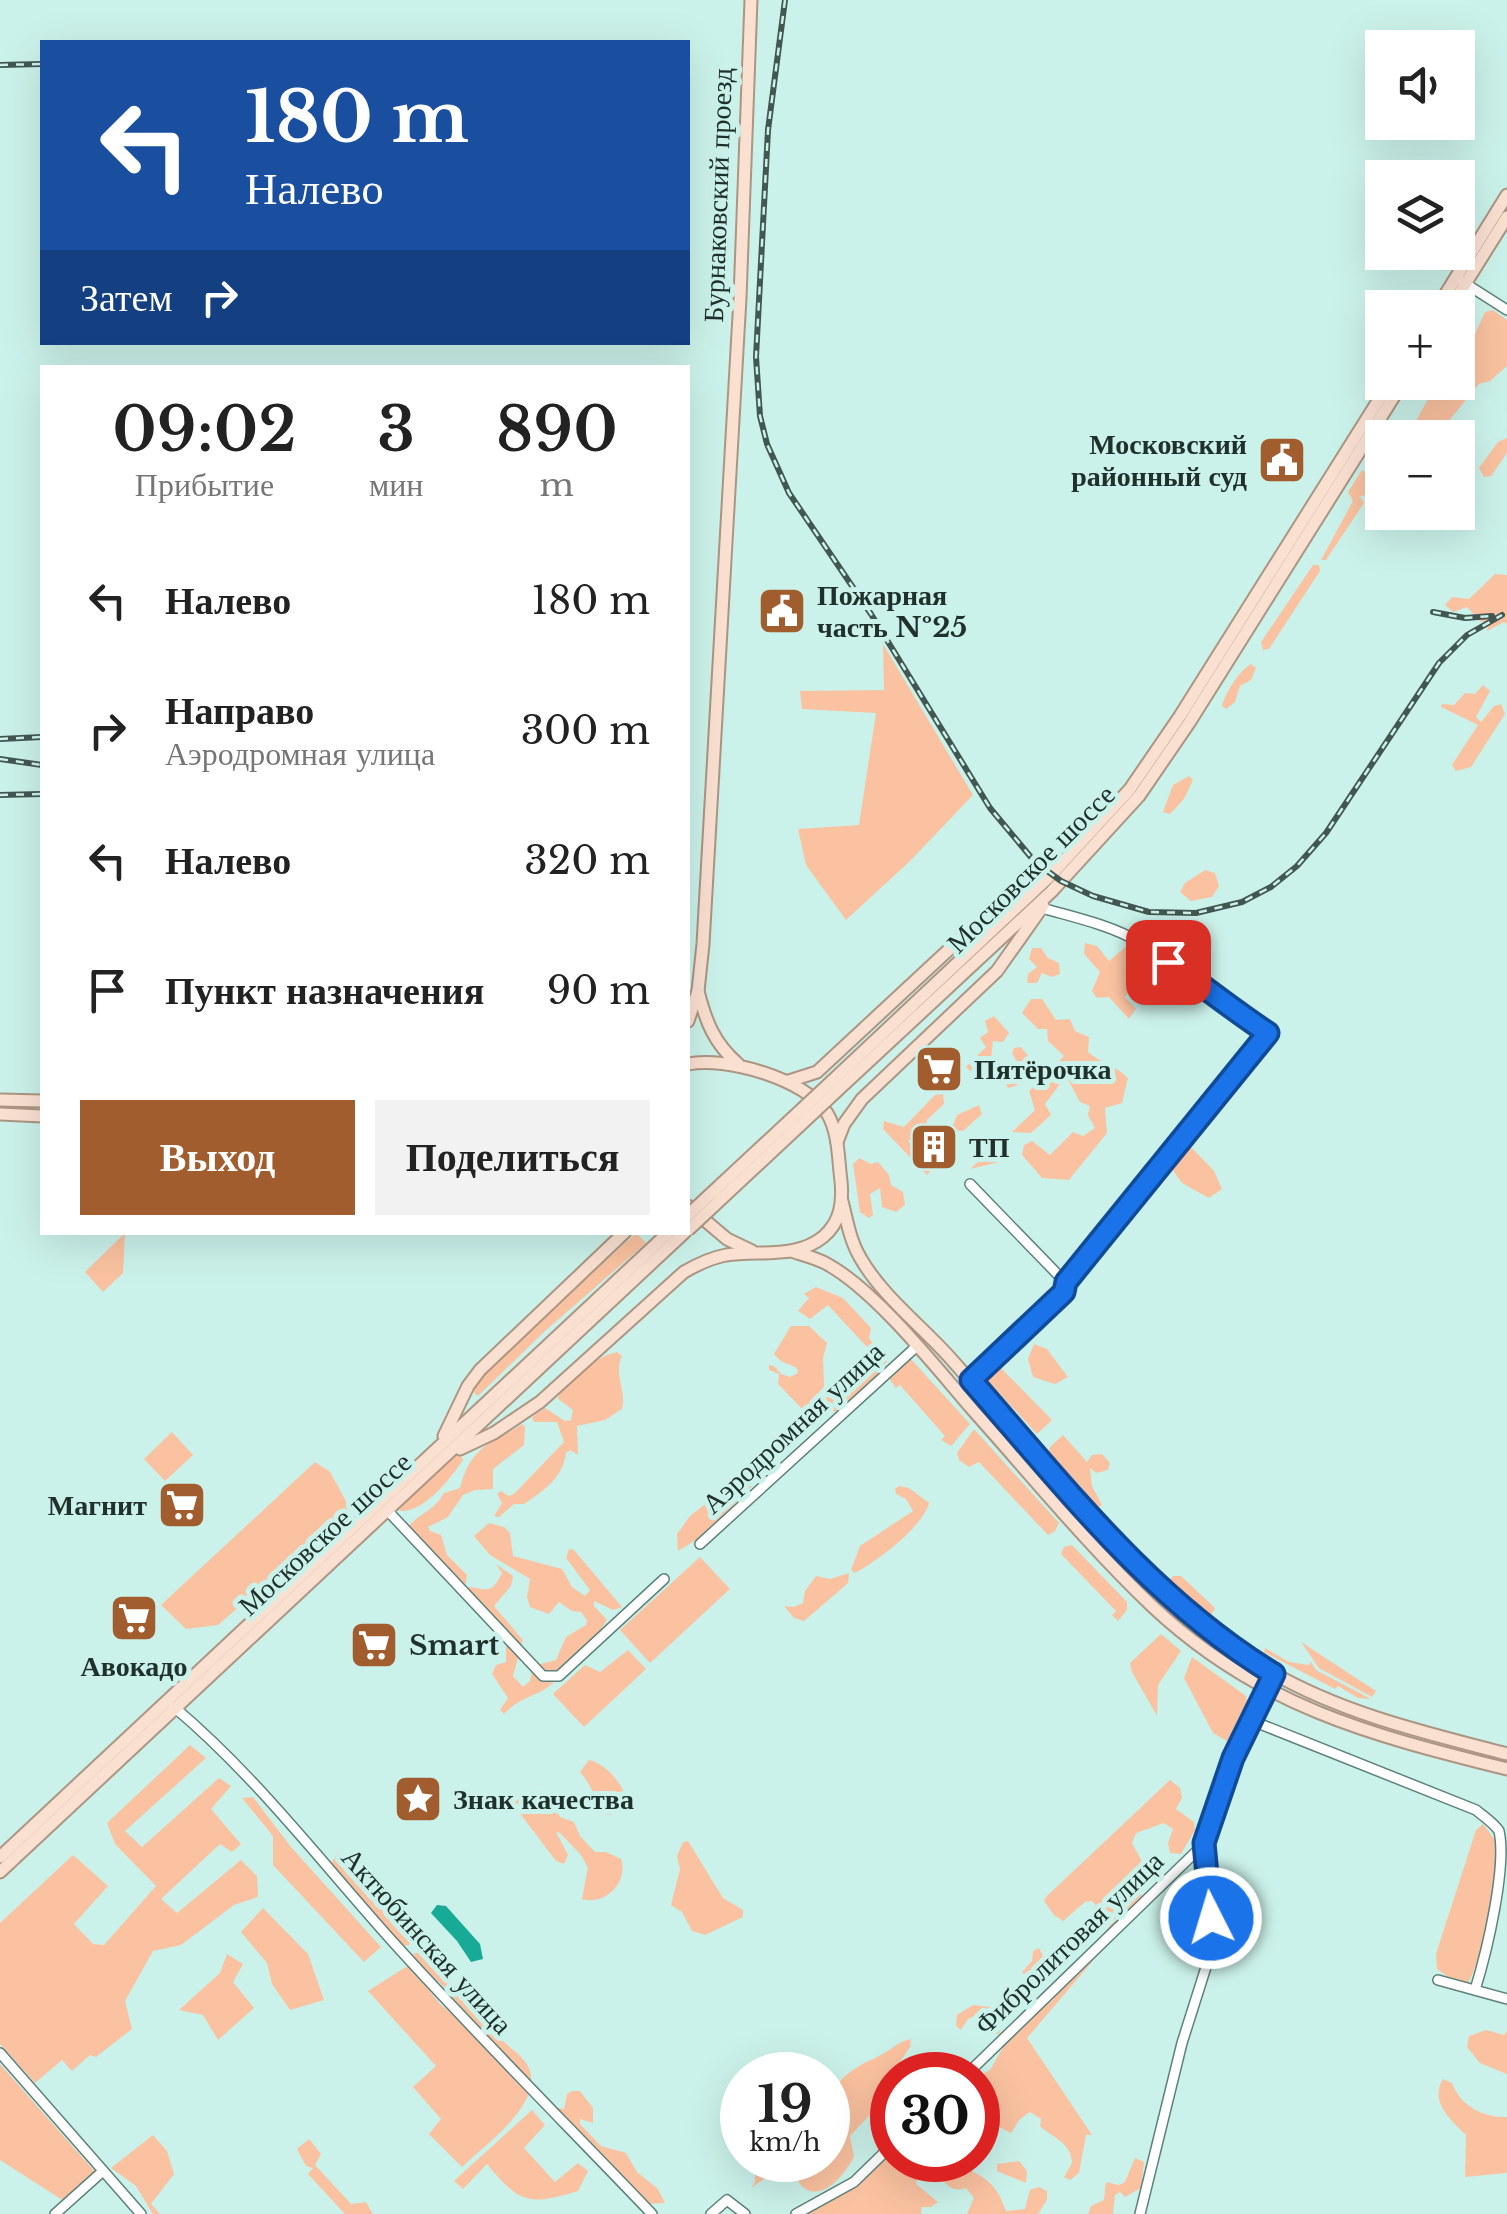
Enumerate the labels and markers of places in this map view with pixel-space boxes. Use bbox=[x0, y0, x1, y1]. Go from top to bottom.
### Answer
place label: Московский районный суд bbox=[1071, 427, 1247, 494]
public building icon: Московский районный суд bbox=[1256, 434, 1308, 486]
place label: Пожарная часть №25 bbox=[817, 578, 967, 645]
public building icon: Пожарная часть №25 bbox=[756, 585, 808, 637]
pin bbox=[1126, 920, 1211, 1005]
supermarket icon: Пятёрочка bbox=[913, 1043, 965, 1095]
place label: Пятёрочка bbox=[974, 1052, 1111, 1087]
building icon: ТП bbox=[908, 1121, 960, 1173]
place label: ТП bbox=[969, 1130, 1010, 1165]
supermarket icon: Магнит bbox=[156, 1479, 208, 1531]
place label: Магнит bbox=[48, 1488, 147, 1523]
supermarket icon: Авокадо bbox=[108, 1592, 160, 1644]
supermarket icon: Smart bbox=[348, 1619, 400, 1671]
place label: Smart bbox=[409, 1628, 500, 1663]
place label: Авокадо bbox=[80, 1649, 188, 1684]
place icon: Знак качества bbox=[392, 1773, 444, 1825]
place label: Знак качества bbox=[453, 1782, 634, 1817]

